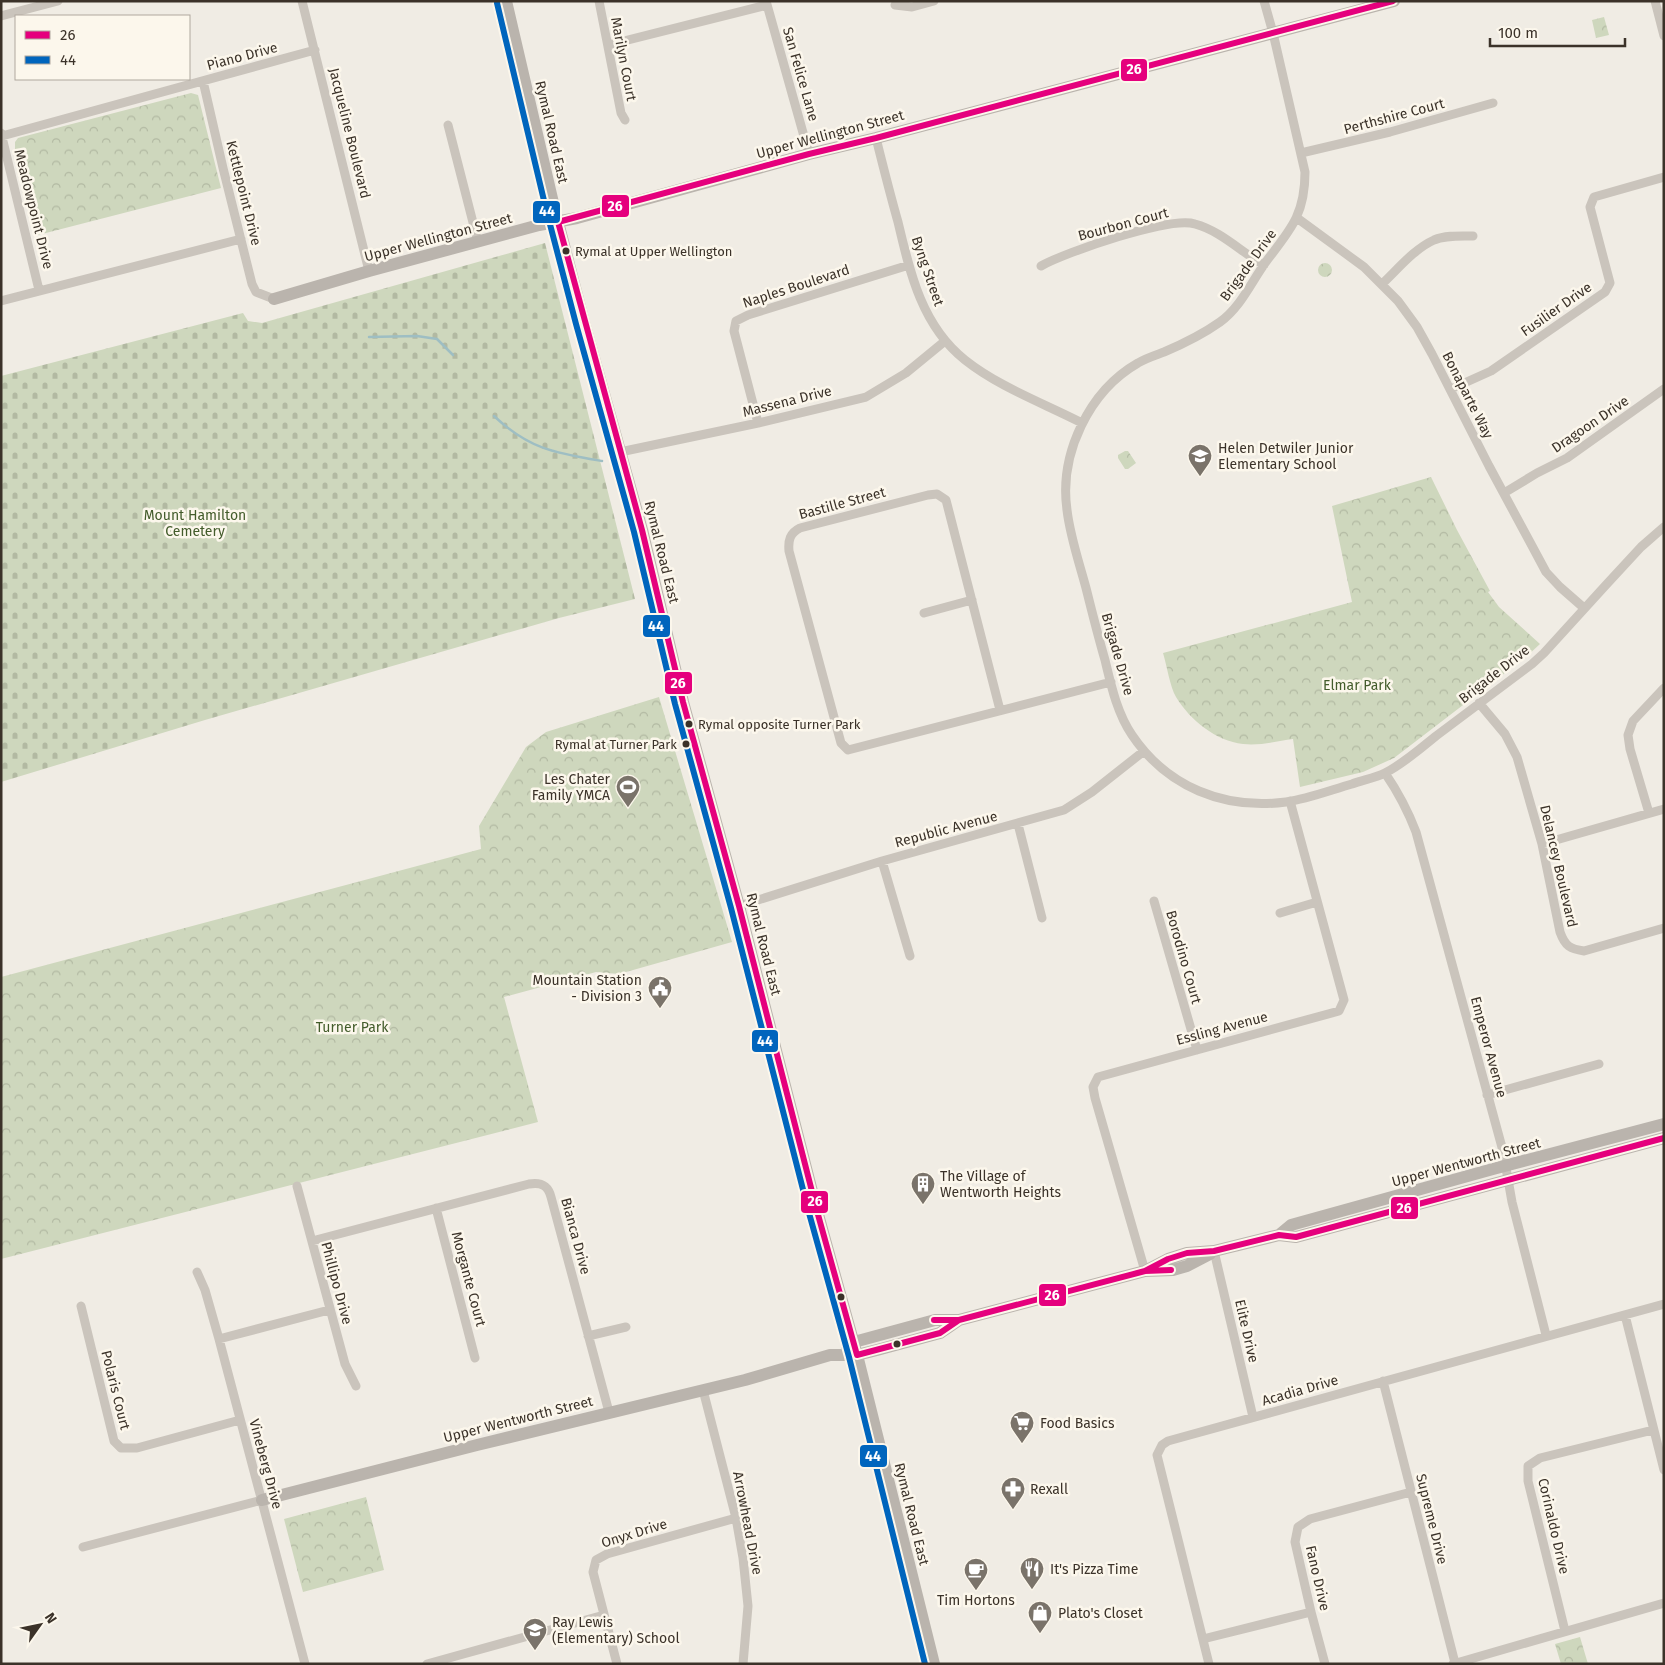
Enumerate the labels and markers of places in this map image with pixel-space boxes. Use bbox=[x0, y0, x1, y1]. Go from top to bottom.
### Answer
place label: Rymal at Upper Wellington bbox=[575, 244, 732, 259]
marker: Rymal at Upper Wellington bbox=[561, 246, 571, 256]
place label: Helen Detwiler Junior Elementary School bbox=[1218, 440, 1354, 473]
school or university icon: Helen Detwiler Junior Elementary School bbox=[1187, 443, 1213, 477]
place label: Rymal opposite Turner Park bbox=[698, 717, 861, 732]
marker: Rymal opposite Turner Park bbox=[684, 719, 694, 729]
place label: Rymal at Turner Park bbox=[555, 737, 677, 752]
marker: Rymal at Turner Park bbox=[681, 739, 691, 749]
place label: Les Chater Family YMCA bbox=[532, 771, 611, 804]
sports icon: Les Chater Family YMCA bbox=[615, 774, 641, 808]
place label: Mountain Station - Division 3 bbox=[533, 972, 642, 1005]
public building icon: Mountain Station - Division 3 bbox=[647, 975, 673, 1009]
place label: The Village of Wentworth Heights bbox=[940, 1168, 1062, 1201]
building icon: The Village of Wentworth Heights bbox=[910, 1171, 936, 1205]
unlabelled marker bbox=[836, 1292, 846, 1302]
unlabelled marker bbox=[892, 1339, 902, 1349]
supermarket icon: Food Basics bbox=[1009, 1410, 1035, 1444]
place label: Food Basics bbox=[1040, 1415, 1115, 1432]
pharmacy icon: Rexall bbox=[1000, 1476, 1026, 1510]
place label: Rexall bbox=[1030, 1481, 1068, 1498]
restaurant icon: It's Pizza Time bbox=[1019, 1556, 1045, 1590]
cafe icon: Tim Hortons bbox=[963, 1557, 989, 1591]
place label: It's Pizza Time bbox=[1050, 1561, 1138, 1578]
place label: Tim Hortons bbox=[937, 1592, 1015, 1609]
shop icon: Plato's Closet bbox=[1027, 1600, 1053, 1634]
place label: Plato's Closet bbox=[1058, 1605, 1144, 1622]
place label: Ray Lewis (Elementary) School bbox=[552, 1614, 680, 1647]
school or university icon: Ray Lewis (Elementary) School bbox=[522, 1617, 548, 1651]

